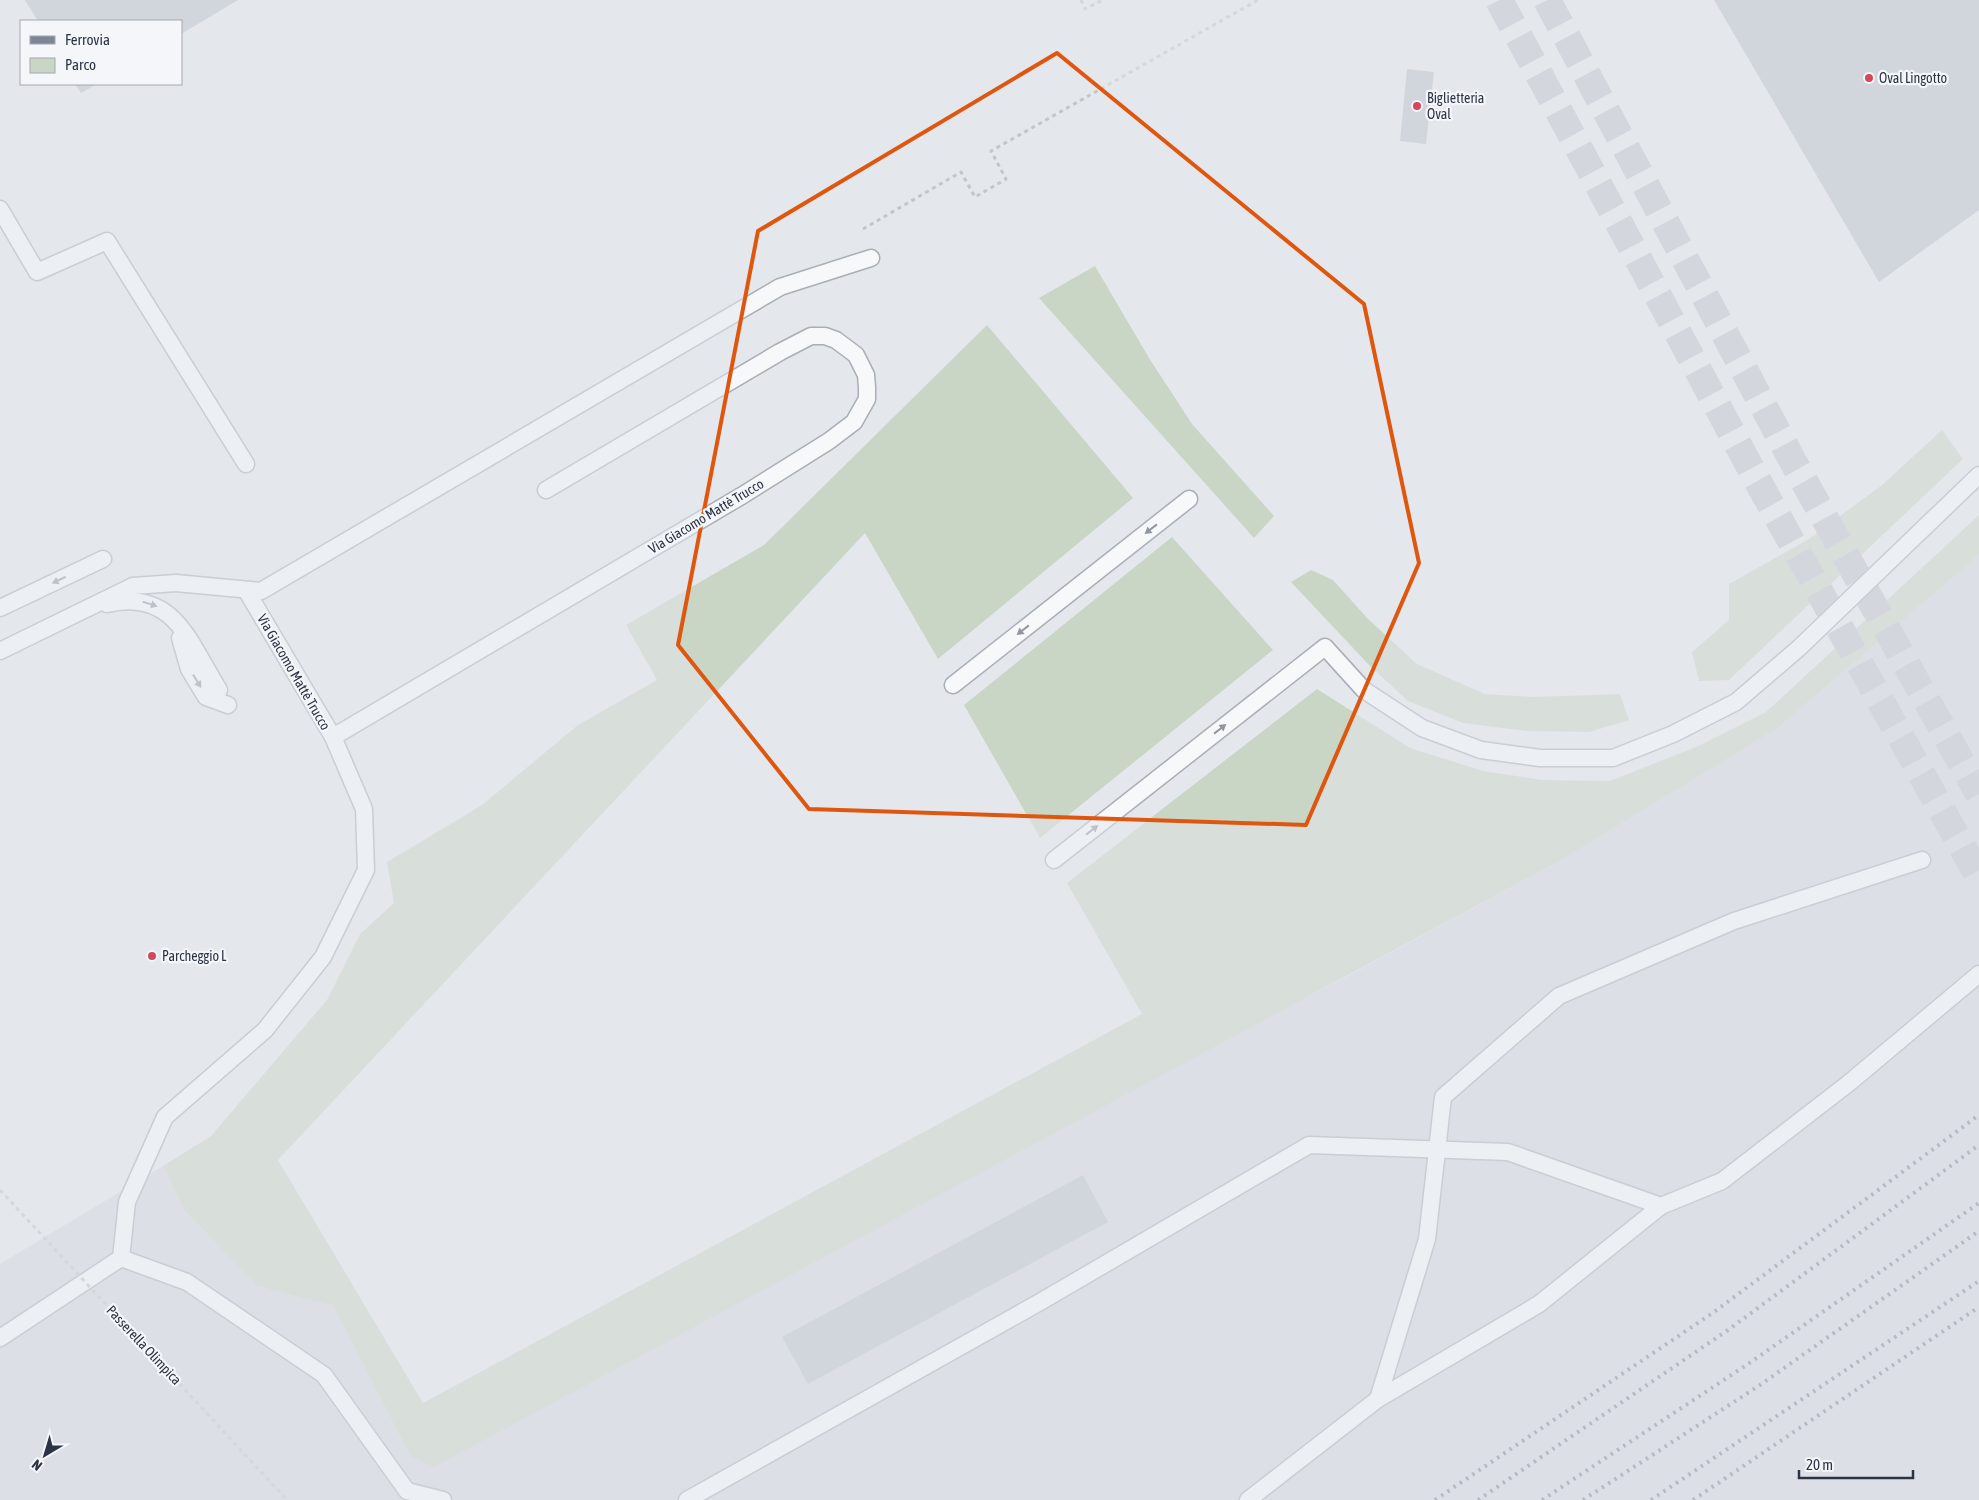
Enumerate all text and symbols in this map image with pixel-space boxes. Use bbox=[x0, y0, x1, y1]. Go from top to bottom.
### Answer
legend bbox=[20, 20, 182, 85]
text: Ferrovia bbox=[65, 31, 110, 48]
text: Parco bbox=[65, 56, 96, 73]
place label: Oval Lingotto bbox=[1879, 70, 1947, 86]
marker: Oval Lingotto bbox=[1863, 72, 1875, 84]
place label: Biglietteria Oval bbox=[1427, 90, 1484, 122]
marker: Biglietteria Oval bbox=[1411, 100, 1423, 112]
street label: Via Giacomo Mattè Trucco bbox=[646, 475, 766, 557]
one-way arrow bbox=[1144, 524, 1158, 534]
one-way arrow bbox=[51, 576, 66, 584]
one-way arrow bbox=[143, 600, 158, 608]
street label: Via Giacomo Mattè Trucco bbox=[254, 611, 334, 733]
one-way arrow bbox=[1017, 624, 1030, 635]
one-way arrow bbox=[192, 675, 202, 688]
one-way arrow bbox=[1213, 724, 1226, 735]
one-way arrow bbox=[1085, 824, 1098, 835]
place label: Parcheggio L bbox=[162, 948, 227, 964]
marker: Parcheggio L bbox=[146, 950, 158, 962]
street label: Passerella Olimpica bbox=[103, 1302, 185, 1388]
north arrow bbox=[20, 1430, 70, 1480]
scale bar bbox=[1799, 1448, 1913, 1480]
text: N bbox=[29, 1456, 45, 1474]
text: 20 m bbox=[1806, 1456, 1833, 1473]

